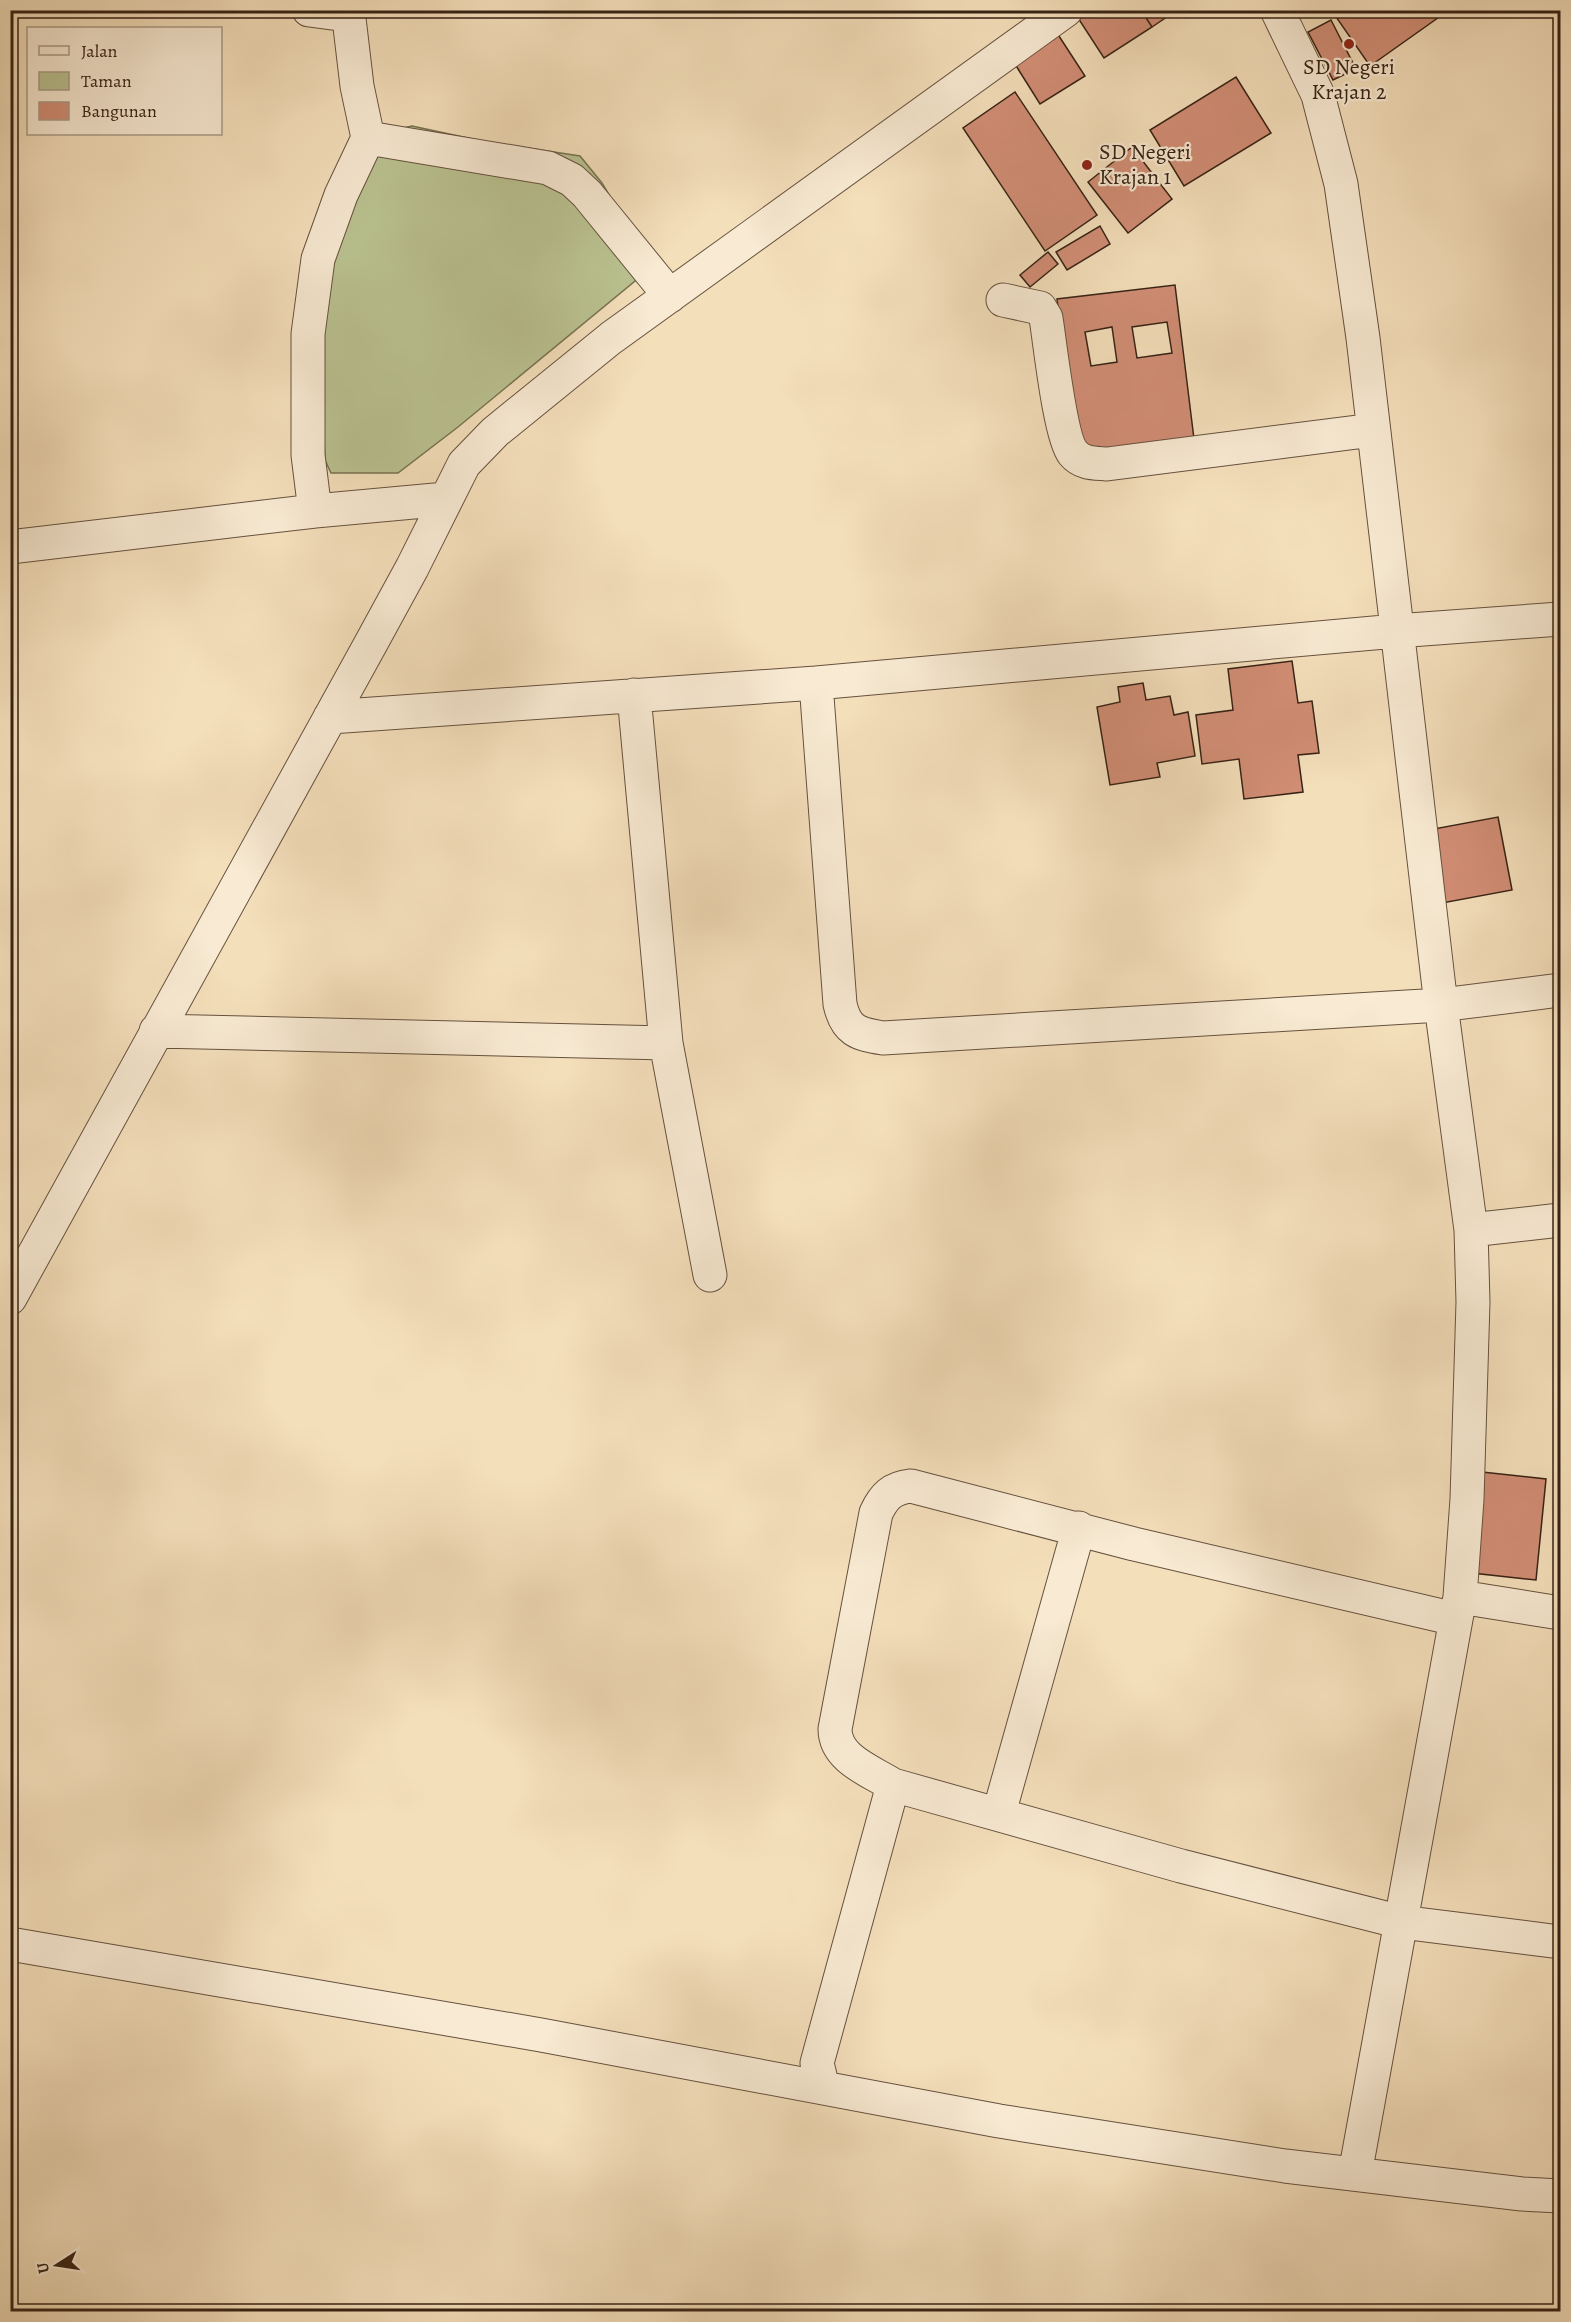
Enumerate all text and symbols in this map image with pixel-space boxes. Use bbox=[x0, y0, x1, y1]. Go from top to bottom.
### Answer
legend bbox=[27, 27, 222, 135]
marker: SD Negeri Krajan 2 bbox=[1342, 37, 1356, 51]
text: Jalan bbox=[81, 39, 118, 63]
place label: SD Negeri Krajan 2 bbox=[1303, 52, 1395, 107]
text: Taman bbox=[81, 69, 132, 93]
text: Bangunan bbox=[81, 99, 157, 123]
place label: SD Negeri Krajan 1 bbox=[1099, 137, 1191, 192]
marker: SD Negeri Krajan 1 bbox=[1080, 158, 1094, 172]
north arrow bbox=[27, 2235, 87, 2295]
text: U bbox=[31, 2260, 55, 2275]

